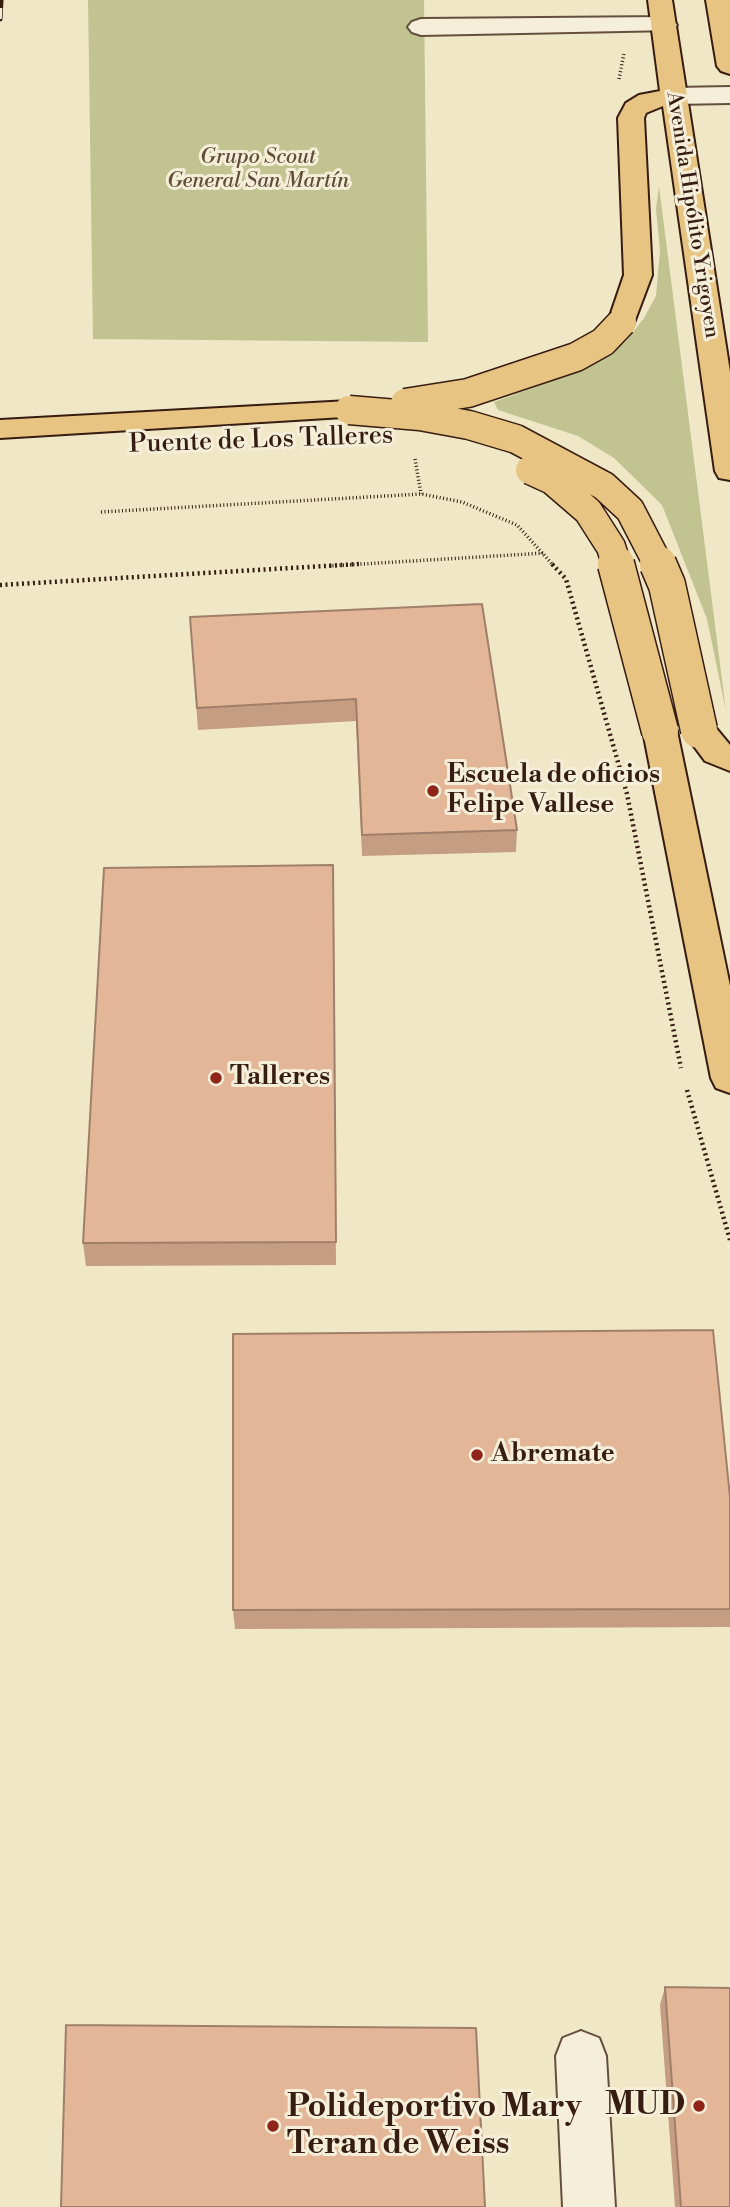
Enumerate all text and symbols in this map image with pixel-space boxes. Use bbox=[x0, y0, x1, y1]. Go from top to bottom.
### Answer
street label: Avenida Hipólito Yrigoyen bbox=[660, 90, 724, 340]
park label: Grupo Scout General San Martín bbox=[167, 145, 349, 195]
street label: Puente de Los Talleres bbox=[128, 421, 394, 461]
place label: Escuela de oficios Felipe Vallese bbox=[447, 760, 660, 822]
marker: Escuela de oficios Felipe Vallese bbox=[425, 783, 441, 799]
place label: Talleres bbox=[230, 1062, 330, 1094]
marker: Talleres bbox=[208, 1070, 224, 1086]
place label: Abremate bbox=[491, 1439, 615, 1471]
marker: Abremate bbox=[469, 1447, 485, 1463]
place label: MUD bbox=[605, 2087, 685, 2125]
place label: Polideportivo Mary Teran de Weiss bbox=[287, 2089, 582, 2164]
marker: MUD bbox=[691, 2098, 707, 2114]
marker: Polideportivo Mary Teran de Weiss bbox=[265, 2118, 281, 2134]

